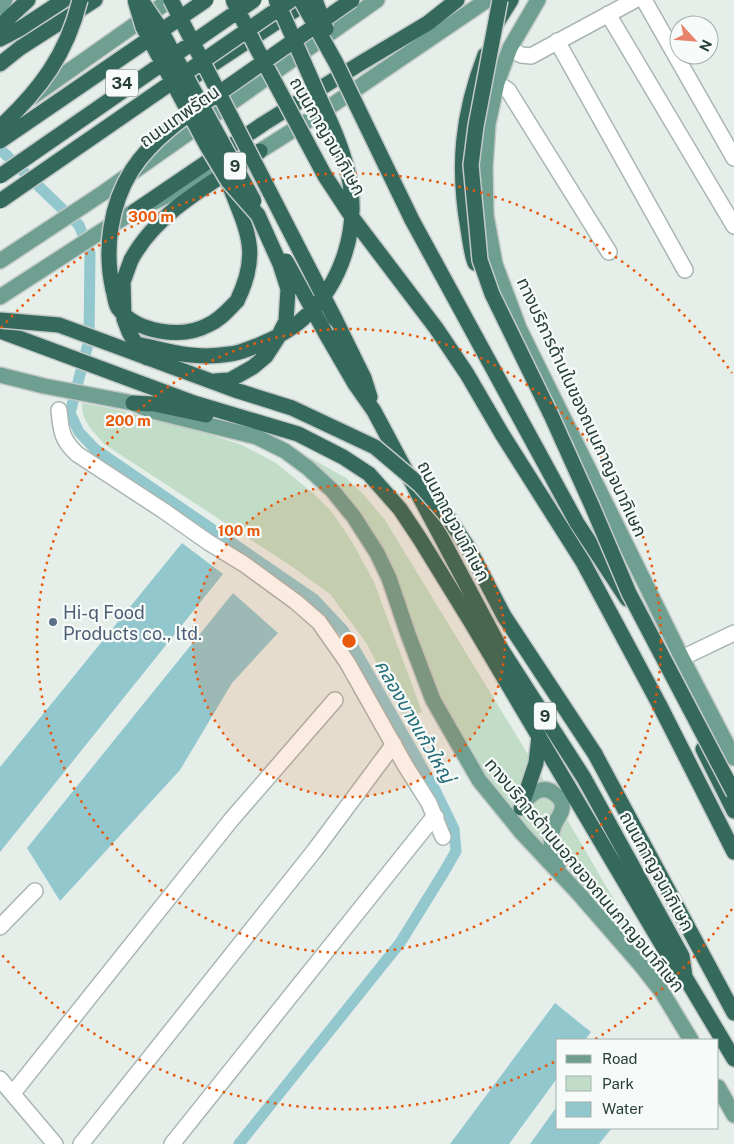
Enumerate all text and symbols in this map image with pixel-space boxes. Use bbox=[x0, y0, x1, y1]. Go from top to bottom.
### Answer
north arrow bbox=[669, 15, 719, 65]
text: N bbox=[696, 37, 715, 54]
road number: 34 bbox=[106, 70, 138, 96]
street label: ถนนกาญจนาภิเษก bbox=[286, 73, 370, 199]
street label: ถนนเทพรัตน bbox=[135, 81, 223, 151]
road number: 9 bbox=[224, 153, 246, 180]
text: 300 m bbox=[128, 208, 174, 225]
street label: ทางบริการด้านในของถนนกาญจนาภิเษก bbox=[513, 274, 651, 540]
text: 200 m bbox=[105, 412, 151, 429]
street label: ถนนกาญจนาภิเษก bbox=[413, 457, 495, 585]
text: 100 m bbox=[218, 522, 260, 539]
place label: Hi-q Food Products co., ltd. bbox=[63, 602, 202, 644]
marker: Hi-q Food Products co., ltd. bbox=[47, 616, 59, 628]
centre of rings bbox=[340, 632, 358, 650]
water label: คลองบางแก้วใหญ่ bbox=[371, 656, 461, 789]
road number: 9 bbox=[534, 702, 556, 729]
street label: ทางบริการด้านนอกของถนนกาญจนาภิเษก bbox=[481, 754, 689, 996]
street label: ถนนกาญจนาภิเษก bbox=[615, 807, 699, 935]
legend bbox=[556, 1039, 719, 1129]
text: Road bbox=[602, 1050, 638, 1067]
text: Park bbox=[602, 1075, 634, 1092]
text: Water bbox=[602, 1100, 644, 1117]

